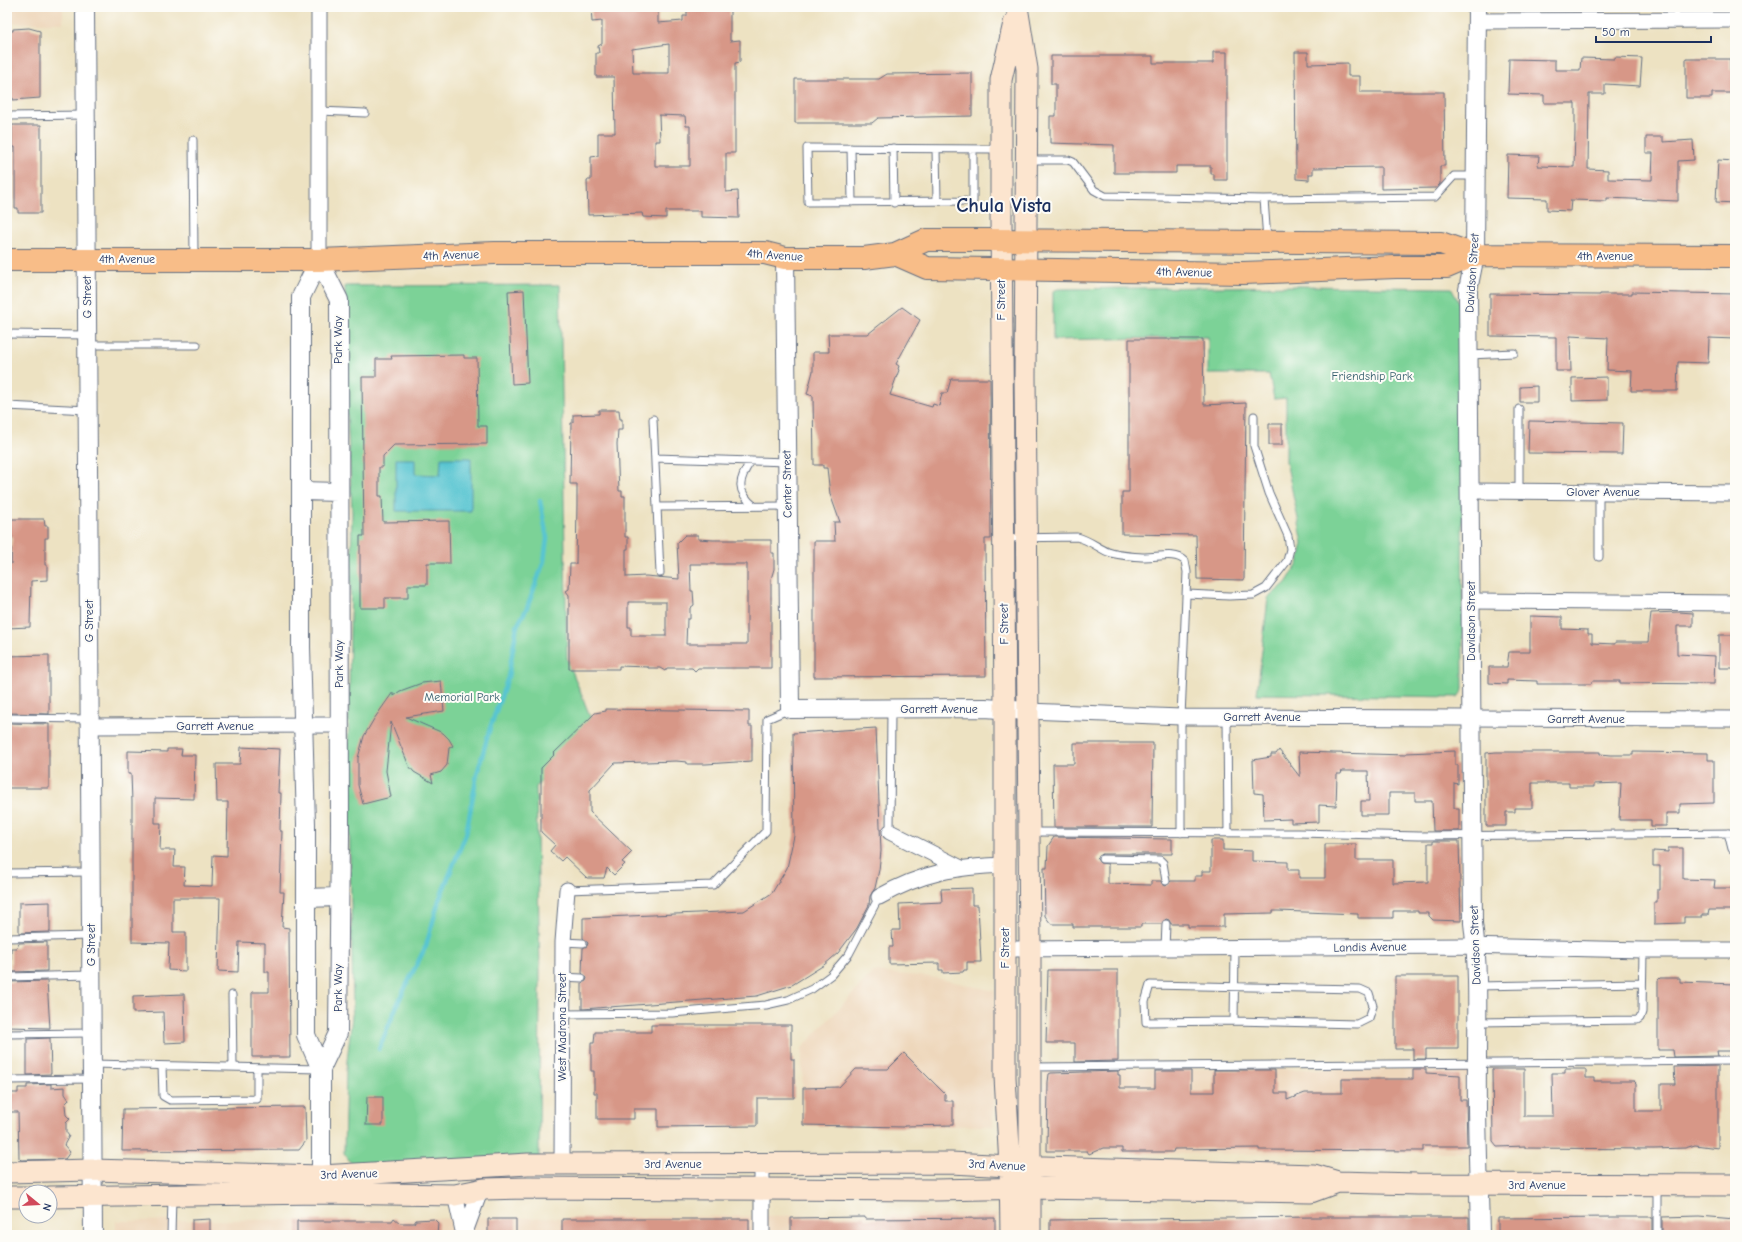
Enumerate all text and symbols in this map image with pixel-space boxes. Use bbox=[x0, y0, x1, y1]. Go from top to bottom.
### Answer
scale bar bbox=[1596, 18, 1711, 44]
text: 50 m bbox=[1602, 25, 1630, 39]
district label: Chula Vista bbox=[956, 194, 1052, 217]
street label: Davidson Street bbox=[1462, 232, 1482, 313]
street label: 4th Avenue bbox=[746, 246, 804, 264]
street label: 4th Avenue bbox=[423, 247, 479, 263]
street label: 4th Avenue bbox=[1577, 249, 1633, 263]
street label: 4th Avenue bbox=[99, 252, 155, 266]
street label: 4th Avenue bbox=[1156, 265, 1212, 279]
street label: G Street bbox=[80, 275, 94, 318]
street label: F Street bbox=[994, 279, 1008, 320]
street label: Park Way bbox=[331, 315, 345, 364]
park label: Friendship Park bbox=[1332, 369, 1413, 383]
street label: Center Street bbox=[779, 449, 795, 518]
street label: Glover Avenue bbox=[1566, 485, 1640, 499]
street label: Davidson Street bbox=[1464, 581, 1478, 661]
street label: G Street bbox=[82, 599, 96, 642]
street label: F Street bbox=[997, 603, 1011, 645]
street label: Park Way bbox=[332, 639, 346, 688]
park label: Memorial Park bbox=[424, 690, 500, 704]
street label: Garrett Avenue bbox=[900, 702, 978, 716]
street label: Garrett Avenue bbox=[1223, 710, 1301, 724]
street label: Garrett Avenue bbox=[1547, 712, 1625, 726]
street label: Garrett Avenue bbox=[176, 719, 254, 733]
street label: Davidson Street bbox=[1467, 904, 1483, 985]
street label: G Street bbox=[84, 923, 98, 966]
street label: F Street bbox=[998, 927, 1012, 968]
street label: Landis Avenue bbox=[1333, 939, 1407, 955]
street label: Park Way bbox=[331, 963, 345, 1012]
street label: West Madrona Street bbox=[555, 972, 569, 1081]
street label: 3rd Avenue bbox=[644, 1157, 702, 1171]
street label: 3rd Avenue bbox=[968, 1157, 1026, 1173]
street label: 3rd Avenue bbox=[320, 1166, 378, 1182]
street label: 3rd Avenue bbox=[1508, 1178, 1566, 1192]
north arrow bbox=[18, 1184, 58, 1224]
text: N bbox=[40, 1202, 54, 1212]

